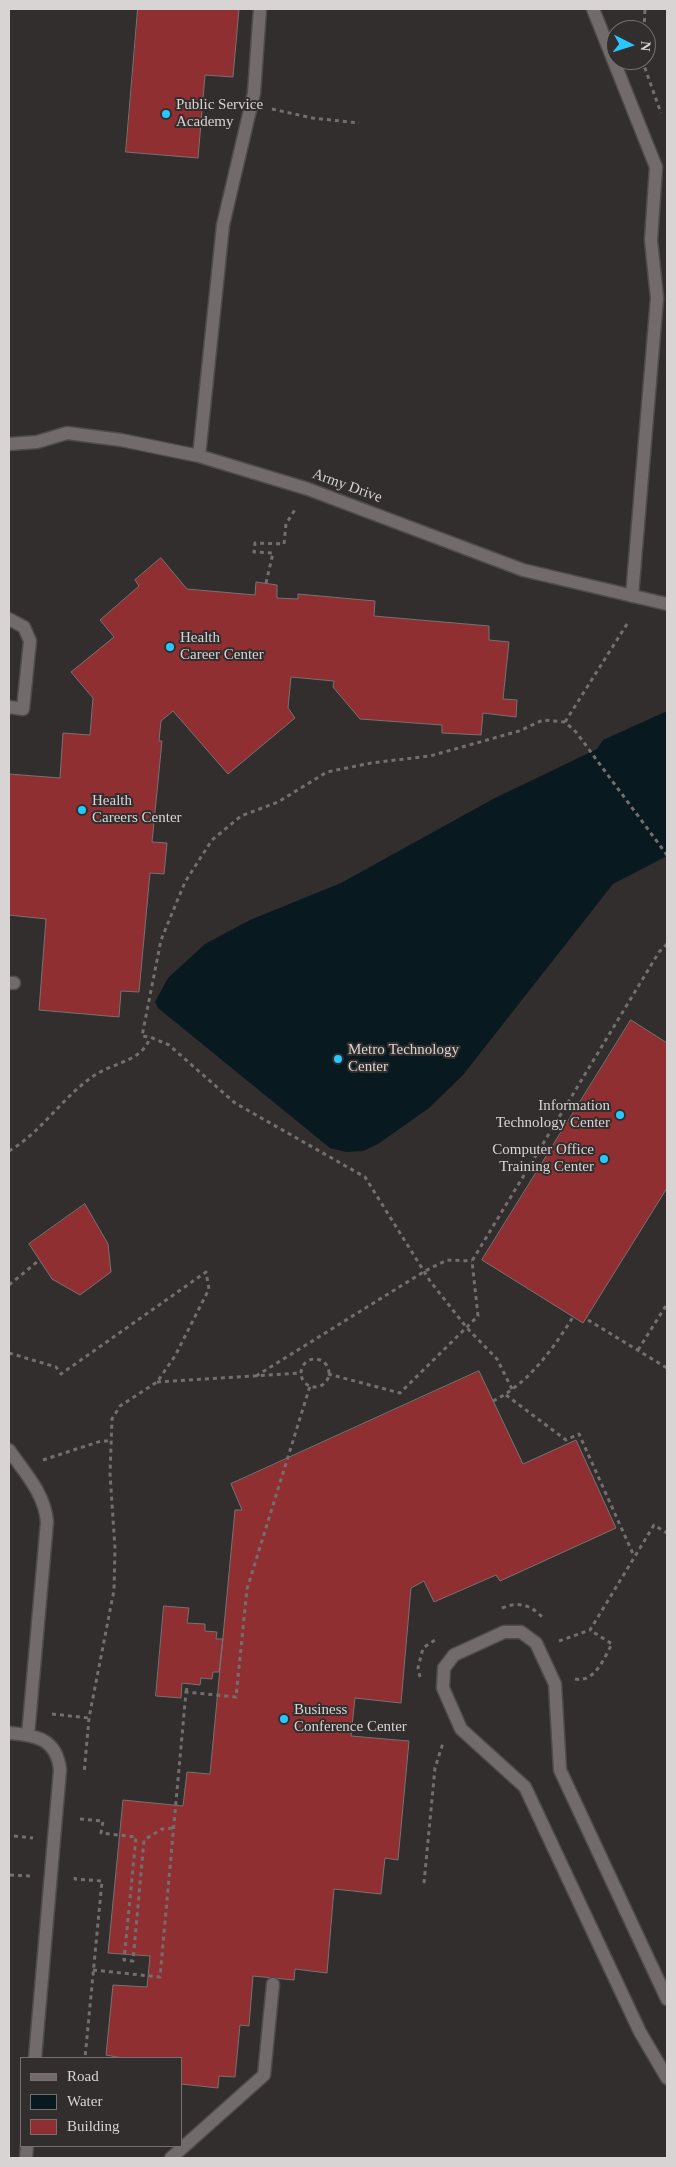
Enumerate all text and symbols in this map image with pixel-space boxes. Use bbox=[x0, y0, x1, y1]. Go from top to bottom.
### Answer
north arrow bbox=[606, 20, 656, 70]
text: N bbox=[638, 41, 653, 52]
place label: Public Service Academy bbox=[176, 96, 263, 131]
marker: Public Service Academy bbox=[160, 108, 172, 120]
street label: Army Drive bbox=[310, 465, 384, 507]
place label: Health Career Center bbox=[180, 629, 264, 664]
marker: Health Career Center bbox=[164, 641, 176, 653]
place label: Health Careers Center bbox=[92, 792, 182, 827]
marker: Health Careers Center bbox=[76, 804, 88, 816]
place label: Metro Technology Center bbox=[348, 1041, 459, 1076]
marker: Metro Technology Center bbox=[332, 1053, 344, 1065]
place label: Information Technology Center bbox=[496, 1097, 610, 1132]
marker: Information Technology Center bbox=[614, 1109, 626, 1121]
place label: Computer Office Training Center bbox=[492, 1141, 594, 1176]
marker: Computer Office Training Center bbox=[598, 1153, 610, 1165]
place label: Business Conference Center bbox=[294, 1701, 407, 1736]
marker: Business Conference Center bbox=[278, 1713, 290, 1725]
legend bbox=[20, 2057, 182, 2147]
text: Road bbox=[67, 2068, 99, 2084]
text: Water bbox=[67, 2093, 102, 2109]
text: Building bbox=[67, 2118, 120, 2134]

